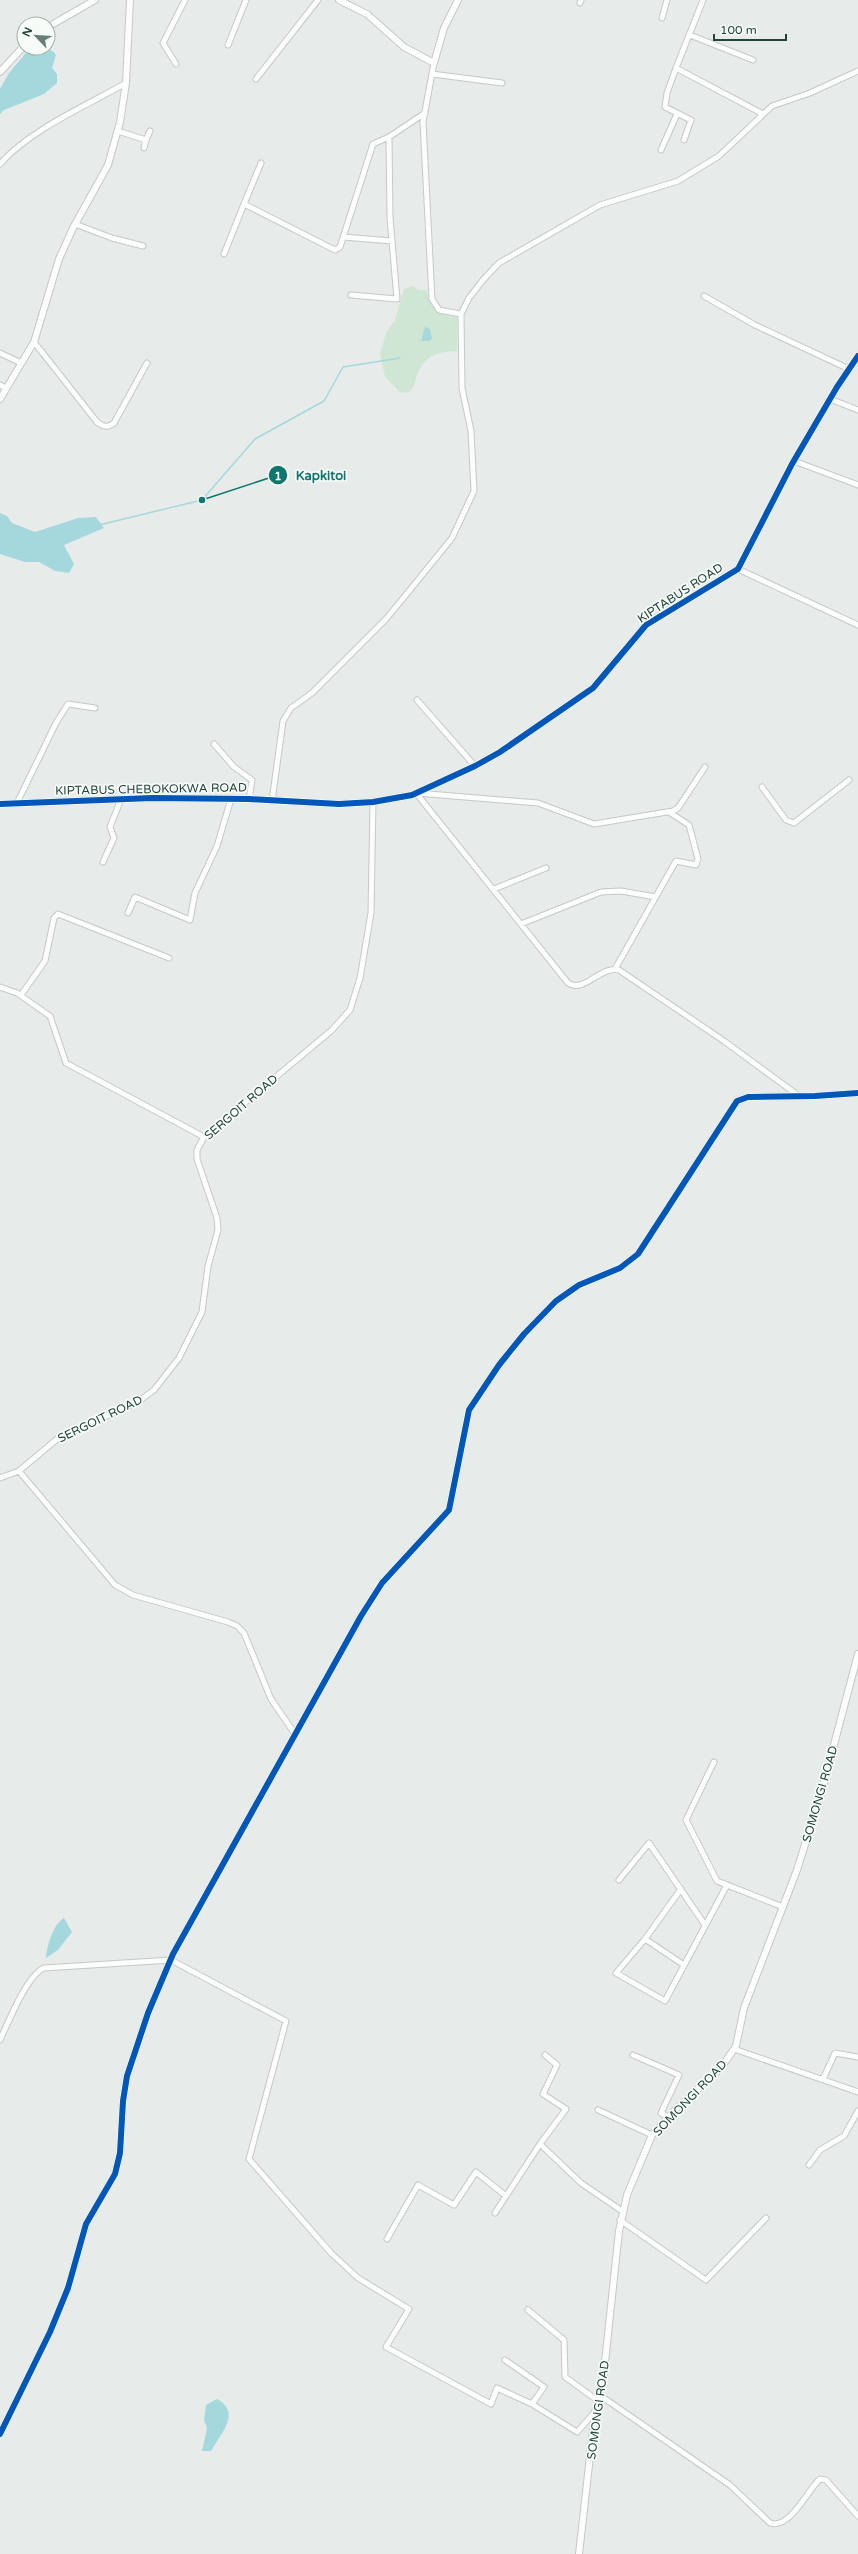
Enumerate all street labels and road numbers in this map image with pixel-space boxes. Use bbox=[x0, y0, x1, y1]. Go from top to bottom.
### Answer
street label: KIPTABUS ROAD bbox=[635, 560, 725, 626]
street label: KIPTABUS CHEBOKOKWA ROAD bbox=[55, 780, 247, 798]
street label: SERGOIT ROAD bbox=[202, 1071, 280, 1143]
street label: SERGOIT ROAD bbox=[55, 1392, 145, 1446]
street label: SOMONGI ROAD bbox=[800, 1744, 840, 1844]
street label: SOMONGI ROAD bbox=[650, 2057, 730, 2139]
street label: SOMONGI ROAD bbox=[584, 2360, 612, 2460]

